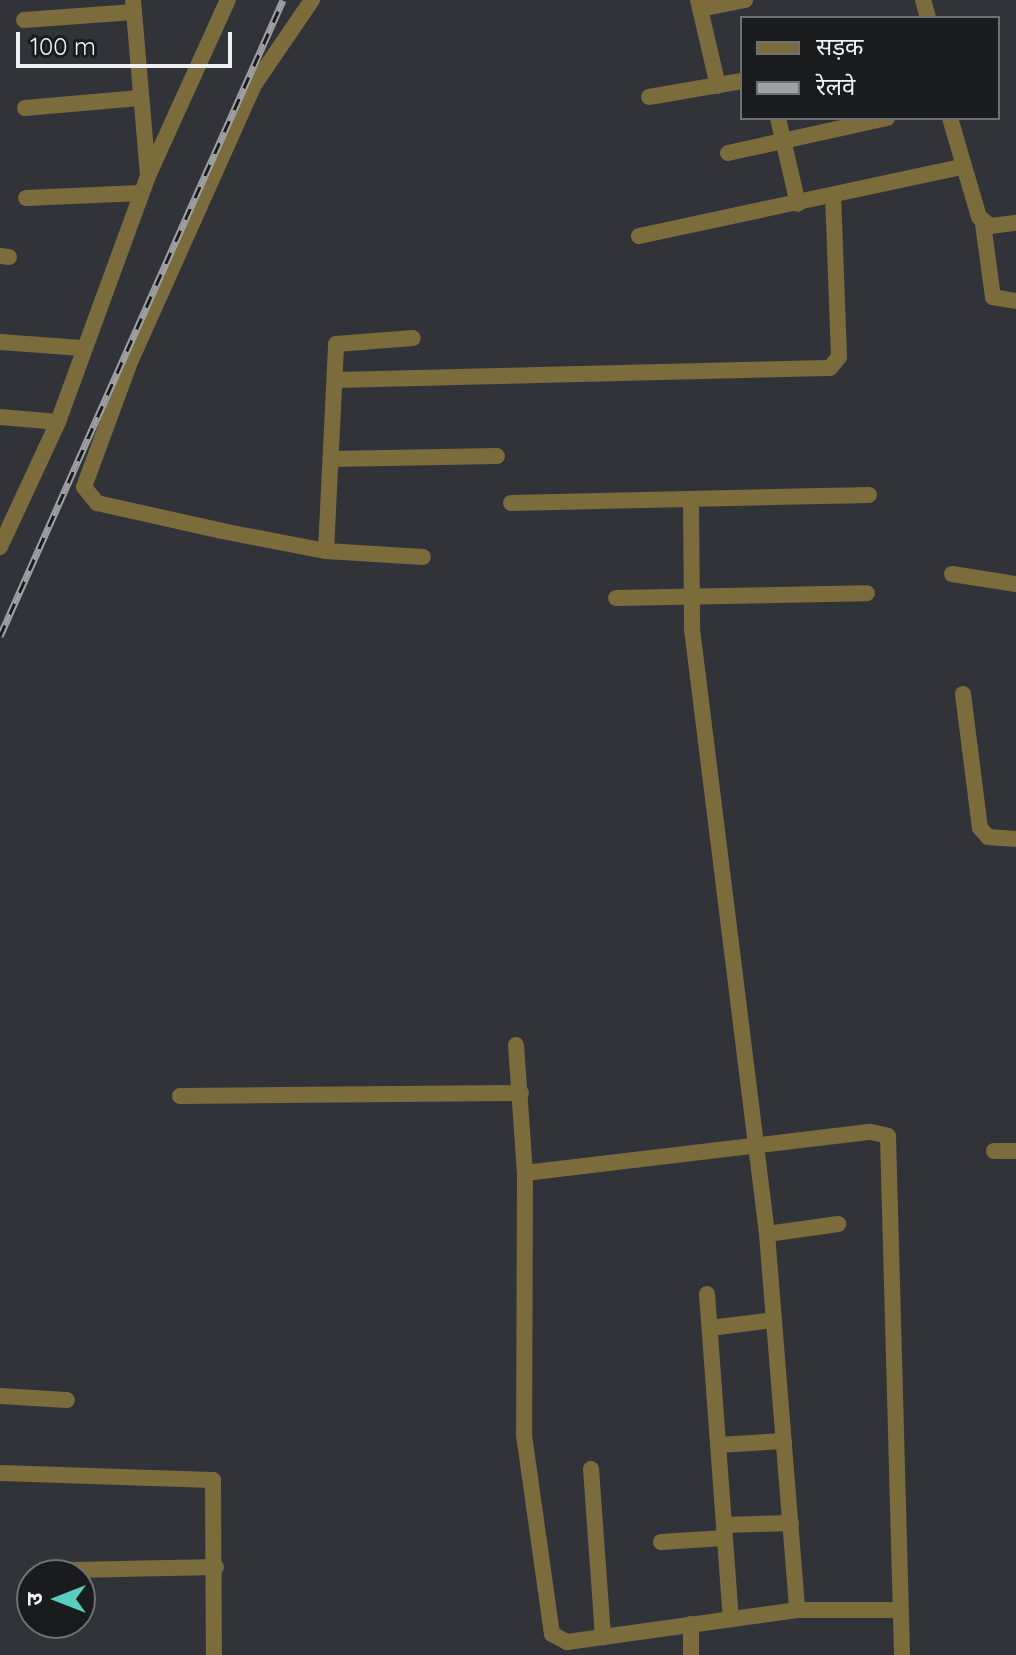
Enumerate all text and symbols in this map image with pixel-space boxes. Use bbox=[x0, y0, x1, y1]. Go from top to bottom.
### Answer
scale bar bbox=[20, 16, 236, 66]
legend bbox=[740, 16, 1000, 120]
text: 100 m bbox=[30, 31, 96, 61]
text: सड़क bbox=[816, 31, 864, 61]
text: रेलवे bbox=[816, 71, 855, 101]
north arrow bbox=[16, 1559, 96, 1639]
text: उ bbox=[20, 1593, 48, 1605]

